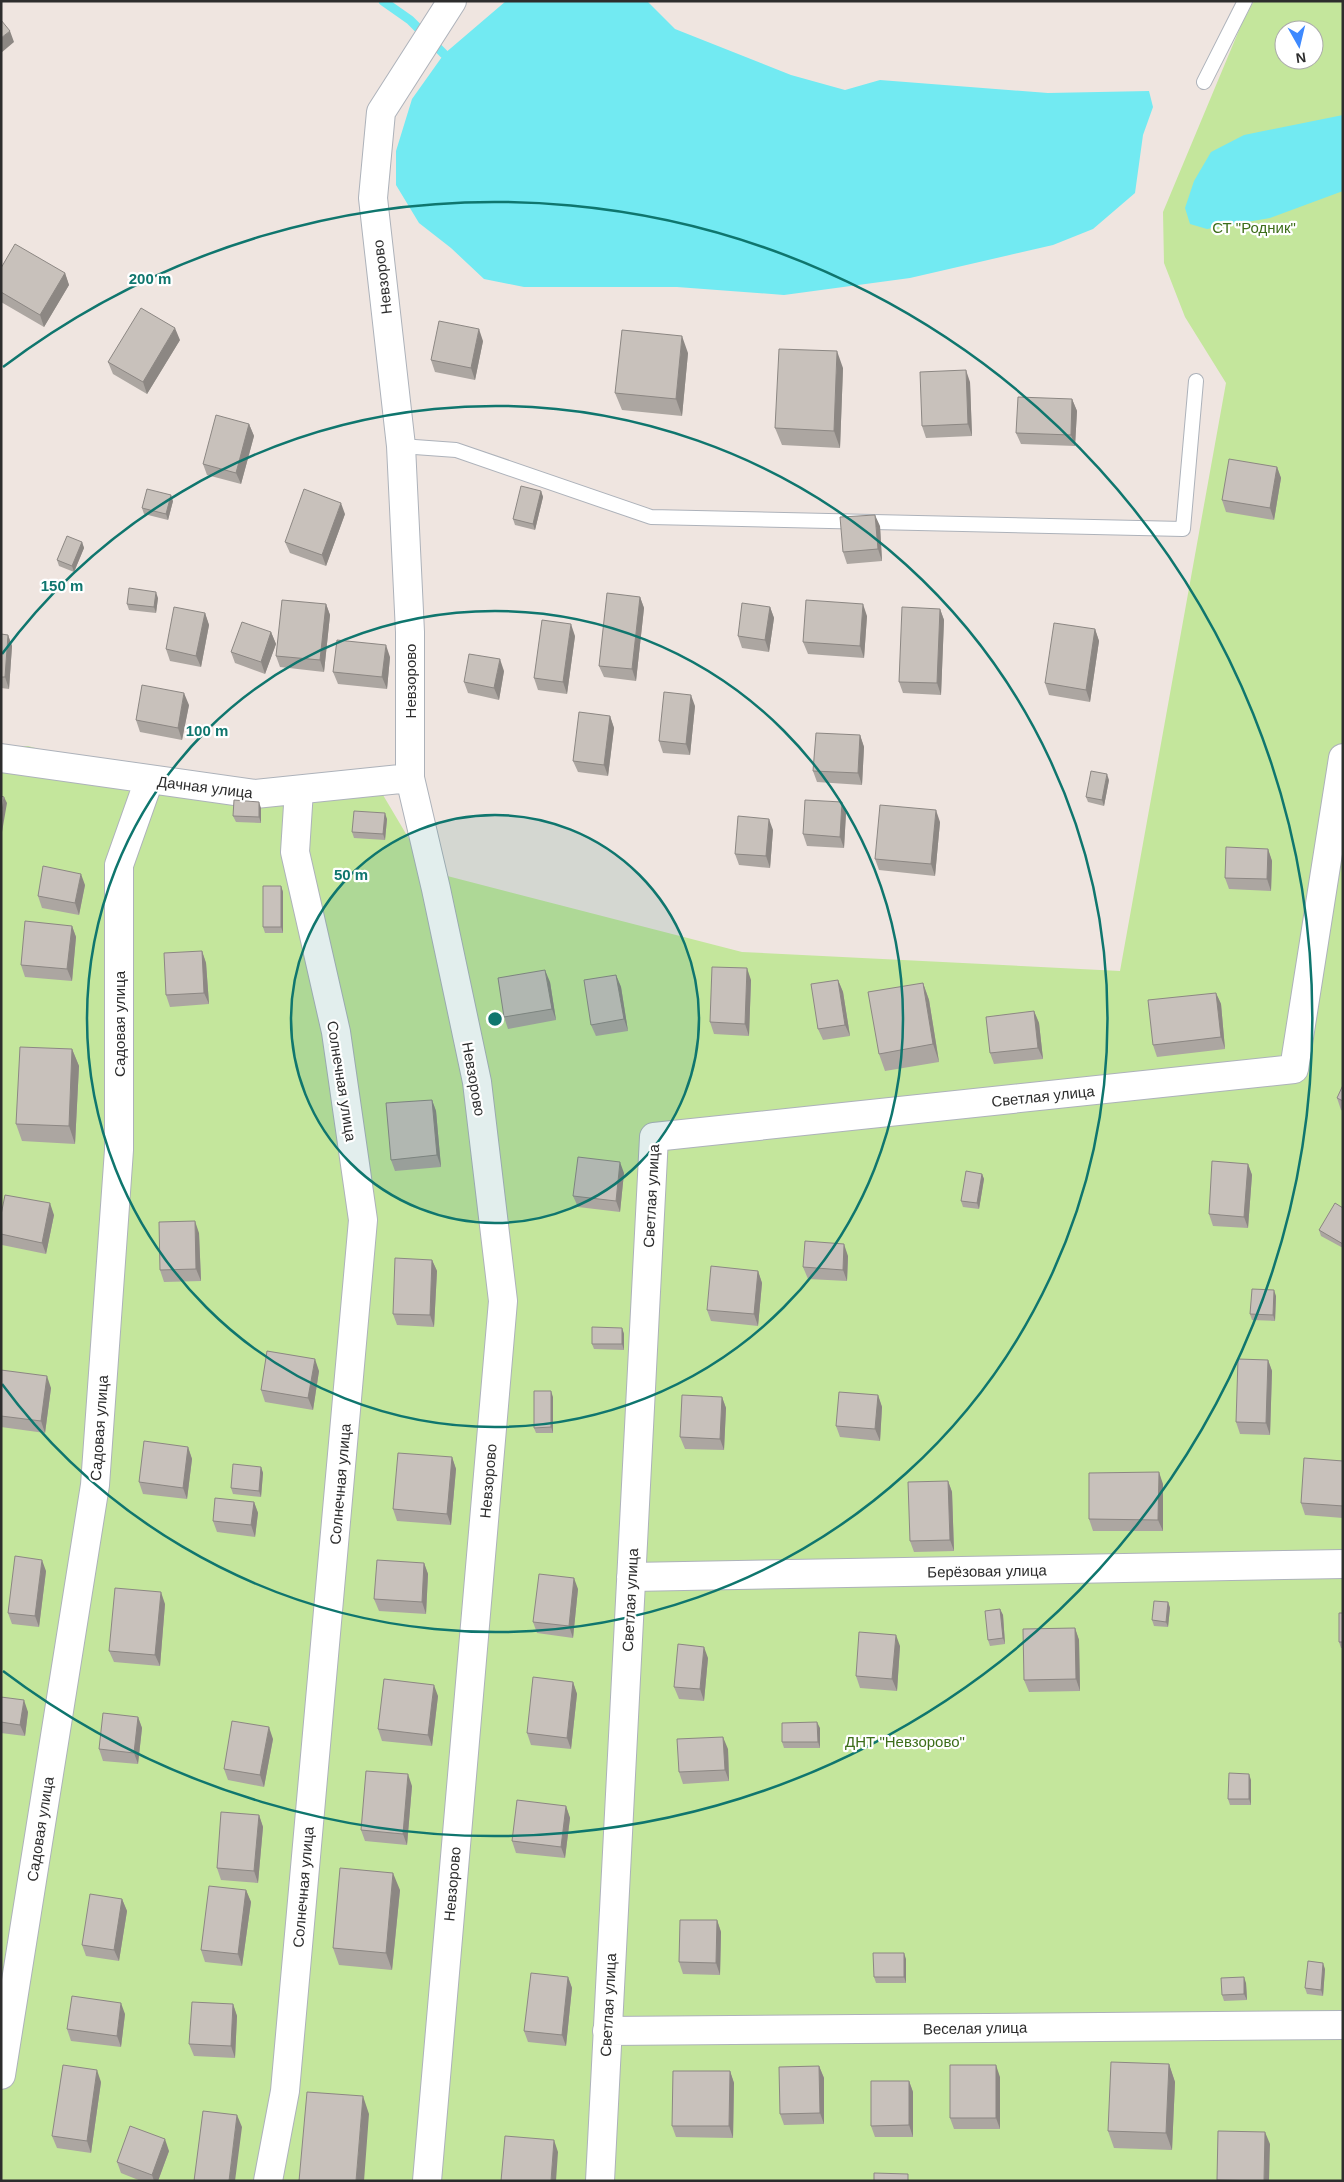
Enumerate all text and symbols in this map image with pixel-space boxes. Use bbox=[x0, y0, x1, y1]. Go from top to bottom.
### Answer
north arrow bbox=[1274, 20, 1324, 70]
text: N bbox=[1295, 49, 1307, 67]
park label: СТ "Родник" bbox=[1212, 219, 1296, 236]
street label: Невзорово bbox=[369, 239, 395, 315]
text: 200 m bbox=[129, 270, 171, 287]
text: 150 m bbox=[41, 577, 83, 594]
street label: Невзорово bbox=[402, 644, 419, 718]
text: 100 m bbox=[186, 722, 228, 739]
street label: Дачная улица bbox=[156, 773, 254, 801]
text: 50 m bbox=[334, 866, 368, 883]
street label: Садовая улица bbox=[111, 970, 128, 1077]
centre of rings bbox=[486, 1010, 504, 1028]
street label: Солнечная улица bbox=[324, 1020, 360, 1143]
street label: Невзорово bbox=[459, 1041, 489, 1117]
street label: Светлая улица bbox=[991, 1082, 1096, 1110]
street label: Светлая улица bbox=[640, 1143, 662, 1248]
street label: Садовая улица bbox=[87, 1374, 111, 1482]
street label: Солнечная улица bbox=[326, 1422, 354, 1545]
street label: Невзорово bbox=[476, 1443, 500, 1519]
street label: Светлая улица bbox=[619, 1547, 641, 1652]
street label: Берёзовая улица bbox=[927, 1561, 1048, 1581]
park label: ДНТ "Невзорово" bbox=[845, 1733, 965, 1750]
street label: Садовая улица bbox=[23, 1775, 57, 1883]
street label: Солнечная улица bbox=[289, 1825, 317, 1948]
street label: Невзорово bbox=[440, 1846, 464, 1922]
street label: Светлая улица bbox=[597, 1952, 619, 2057]
street label: Веселая улица bbox=[923, 2019, 1028, 2037]

